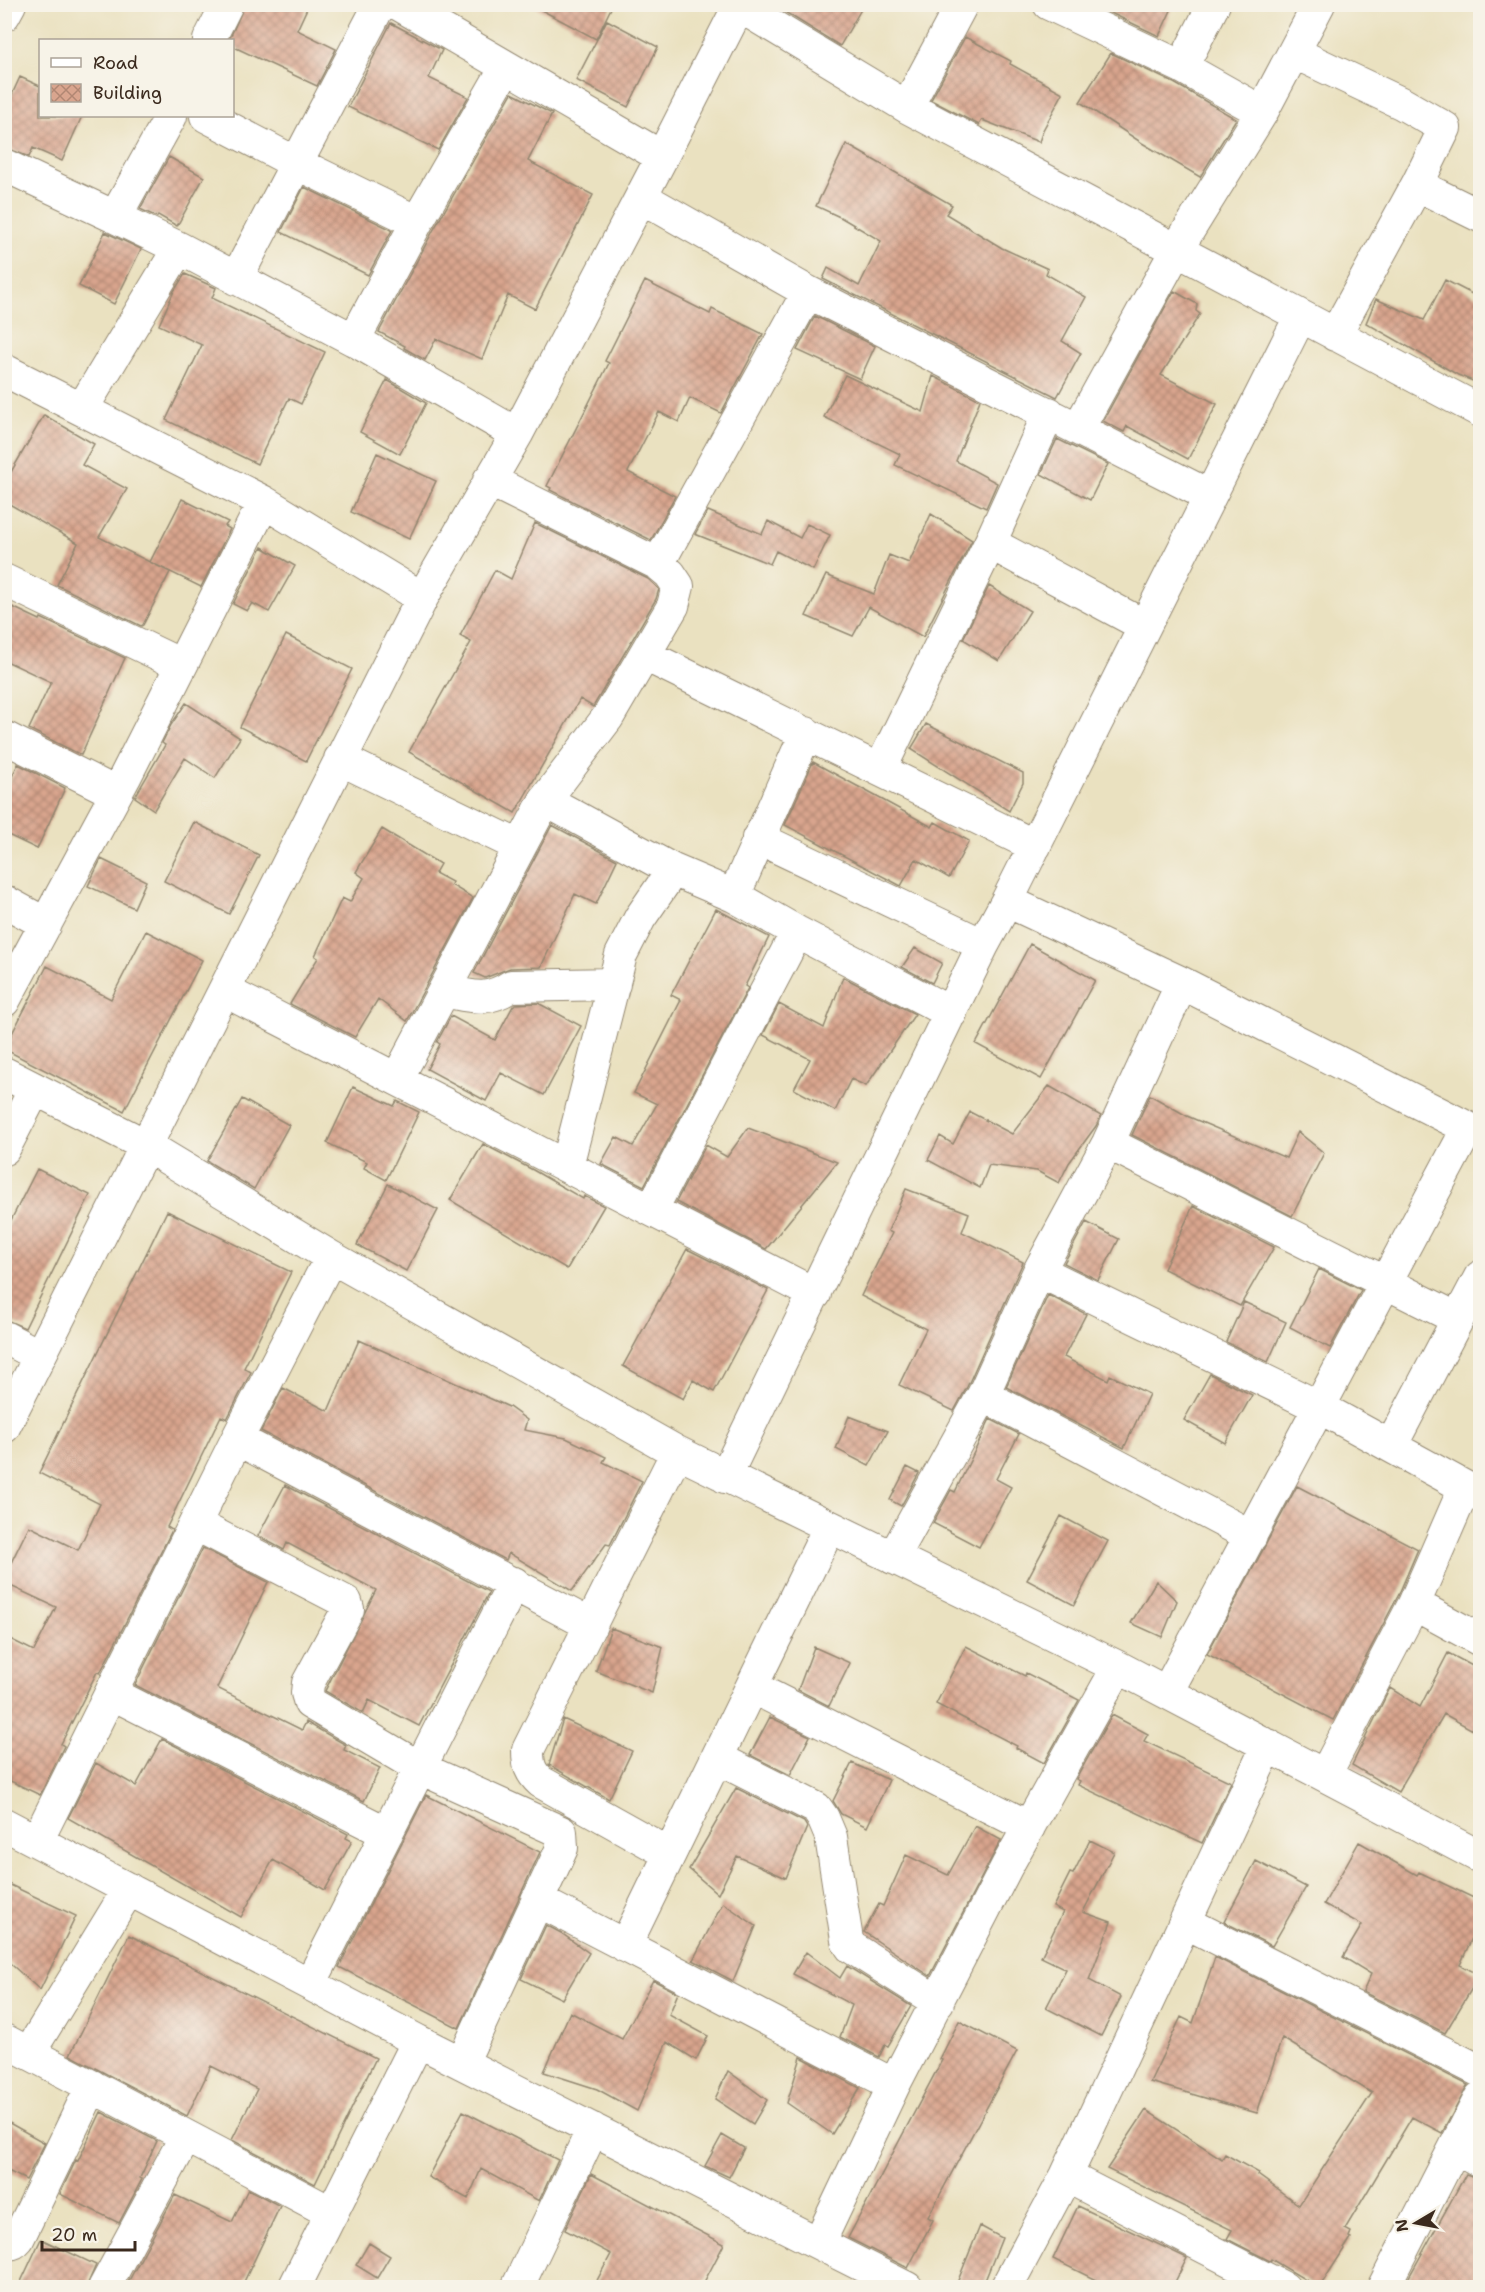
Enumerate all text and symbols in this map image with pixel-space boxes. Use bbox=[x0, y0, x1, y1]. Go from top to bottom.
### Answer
legend bbox=[39, 39, 234, 117]
text: Road bbox=[93, 51, 138, 75]
text: Building bbox=[93, 81, 162, 105]
north arrow bbox=[1386, 2193, 1446, 2253]
scale bar bbox=[42, 2214, 135, 2252]
text: N bbox=[1390, 2217, 1413, 2234]
text: 20 m bbox=[51, 2223, 97, 2247]

